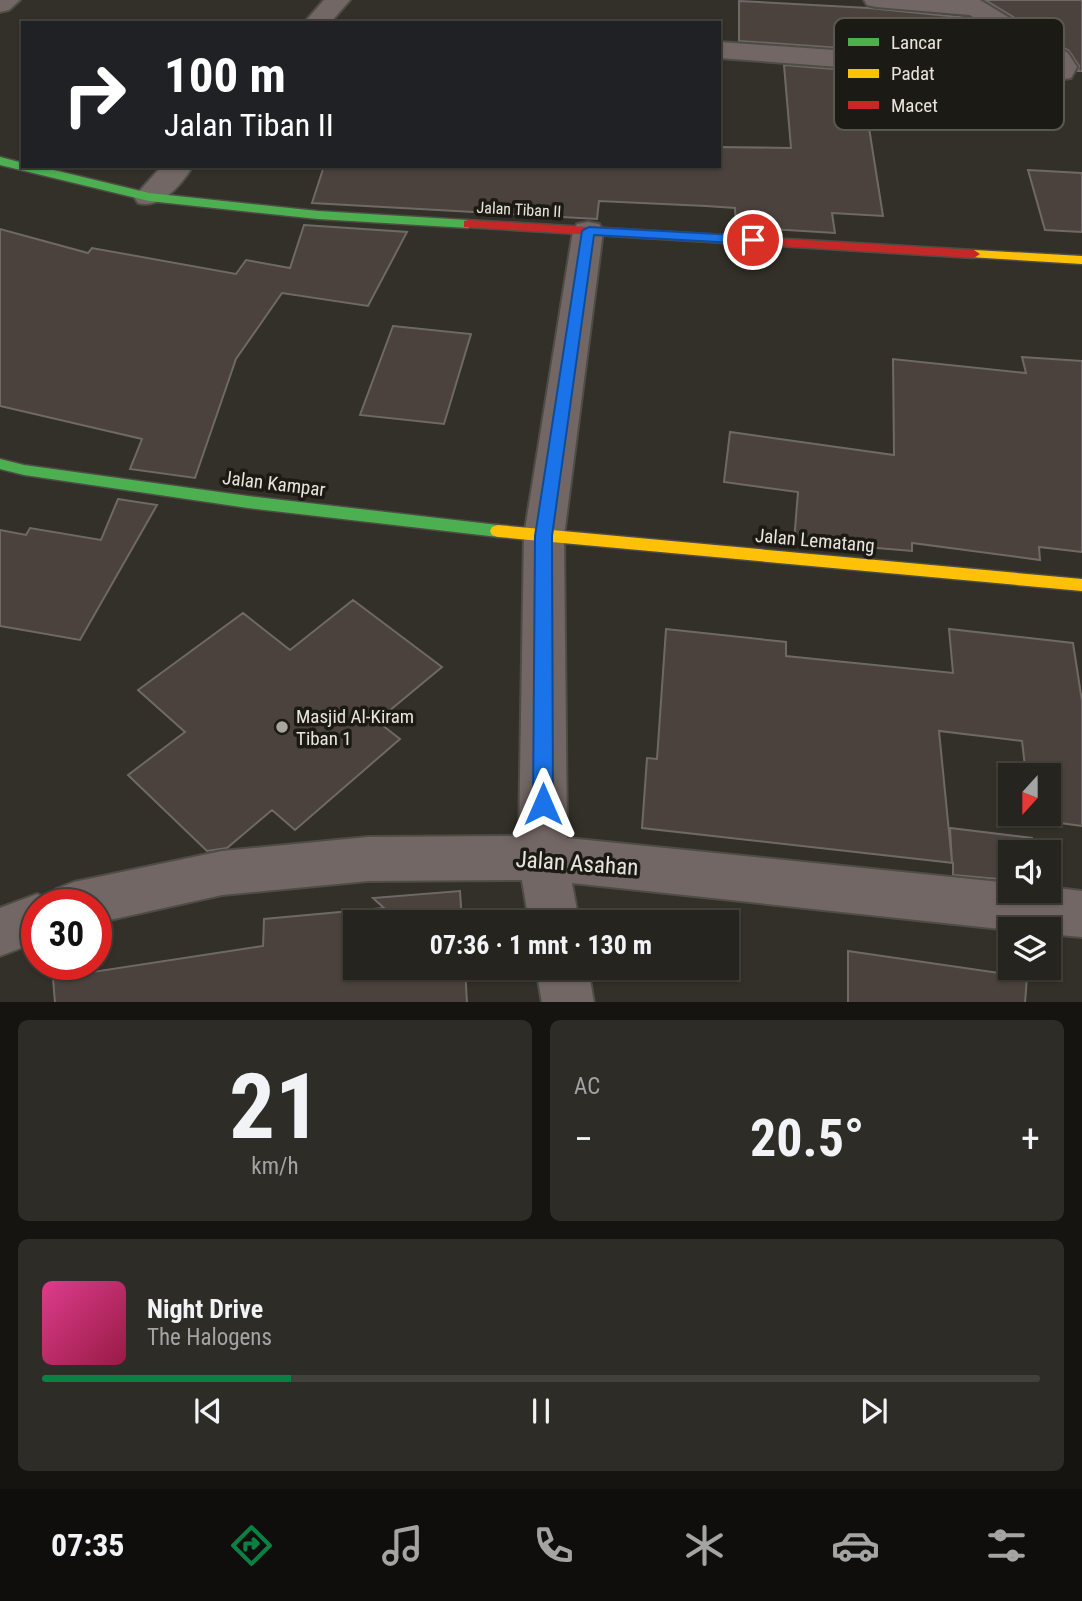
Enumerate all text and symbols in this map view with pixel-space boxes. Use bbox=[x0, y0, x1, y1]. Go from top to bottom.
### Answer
legend bbox=[834, 18, 1064, 130]
text: Lancar bbox=[891, 31, 942, 54]
text: 100 m bbox=[164, 47, 286, 104]
icon: right bbox=[49, 49, 140, 140]
text: Padat bbox=[891, 62, 935, 85]
text: Macet bbox=[891, 94, 938, 117]
text: Jalan Tiban II bbox=[164, 106, 334, 144]
street label: Jalan Tiban II bbox=[476, 198, 562, 221]
pin bbox=[723, 210, 783, 270]
icon: arrive bbox=[734, 221, 772, 259]
street label: Jalan Kampar bbox=[221, 466, 327, 501]
street label: Jalan Lematang bbox=[754, 524, 876, 557]
place label: Masjid Al-Kiram Tiban 1 bbox=[296, 705, 414, 750]
marker: Masjid Al-Kiram Tiban 1 bbox=[274, 719, 290, 735]
north arrow bbox=[998, 763, 1060, 826]
map controls bbox=[998, 763, 1061, 980]
position arrow bbox=[506, 767, 580, 841]
button: sound bbox=[998, 840, 1061, 903]
street label: Jalan Asahan bbox=[515, 846, 639, 881]
speed limit sign: 30 bbox=[21, 889, 112, 980]
button: layers bbox=[998, 917, 1061, 980]
text: 07:36 · 1 mnt · 130 m bbox=[430, 930, 652, 960]
text: 21 bbox=[229, 1054, 321, 1160]
text: AC bbox=[574, 1073, 600, 1100]
text: 20.5° bbox=[750, 1108, 864, 1169]
text: − bbox=[574, 1117, 593, 1161]
text: + bbox=[1021, 1117, 1040, 1161]
text: km/h bbox=[251, 1153, 299, 1180]
text: Night Drive bbox=[147, 1294, 263, 1324]
text: The Halogens bbox=[147, 1324, 272, 1351]
icon: previous bbox=[189, 1392, 227, 1430]
icon: pause bbox=[522, 1392, 560, 1430]
icon: next bbox=[855, 1392, 893, 1430]
icon: directions bbox=[227, 1521, 276, 1570]
icon: music bbox=[378, 1521, 427, 1570]
icon: phone bbox=[529, 1521, 578, 1570]
icon: climate bbox=[680, 1521, 729, 1570]
icon: car bbox=[831, 1521, 880, 1570]
icon: filters bbox=[982, 1521, 1031, 1570]
text: 07:35 bbox=[51, 1526, 124, 1564]

